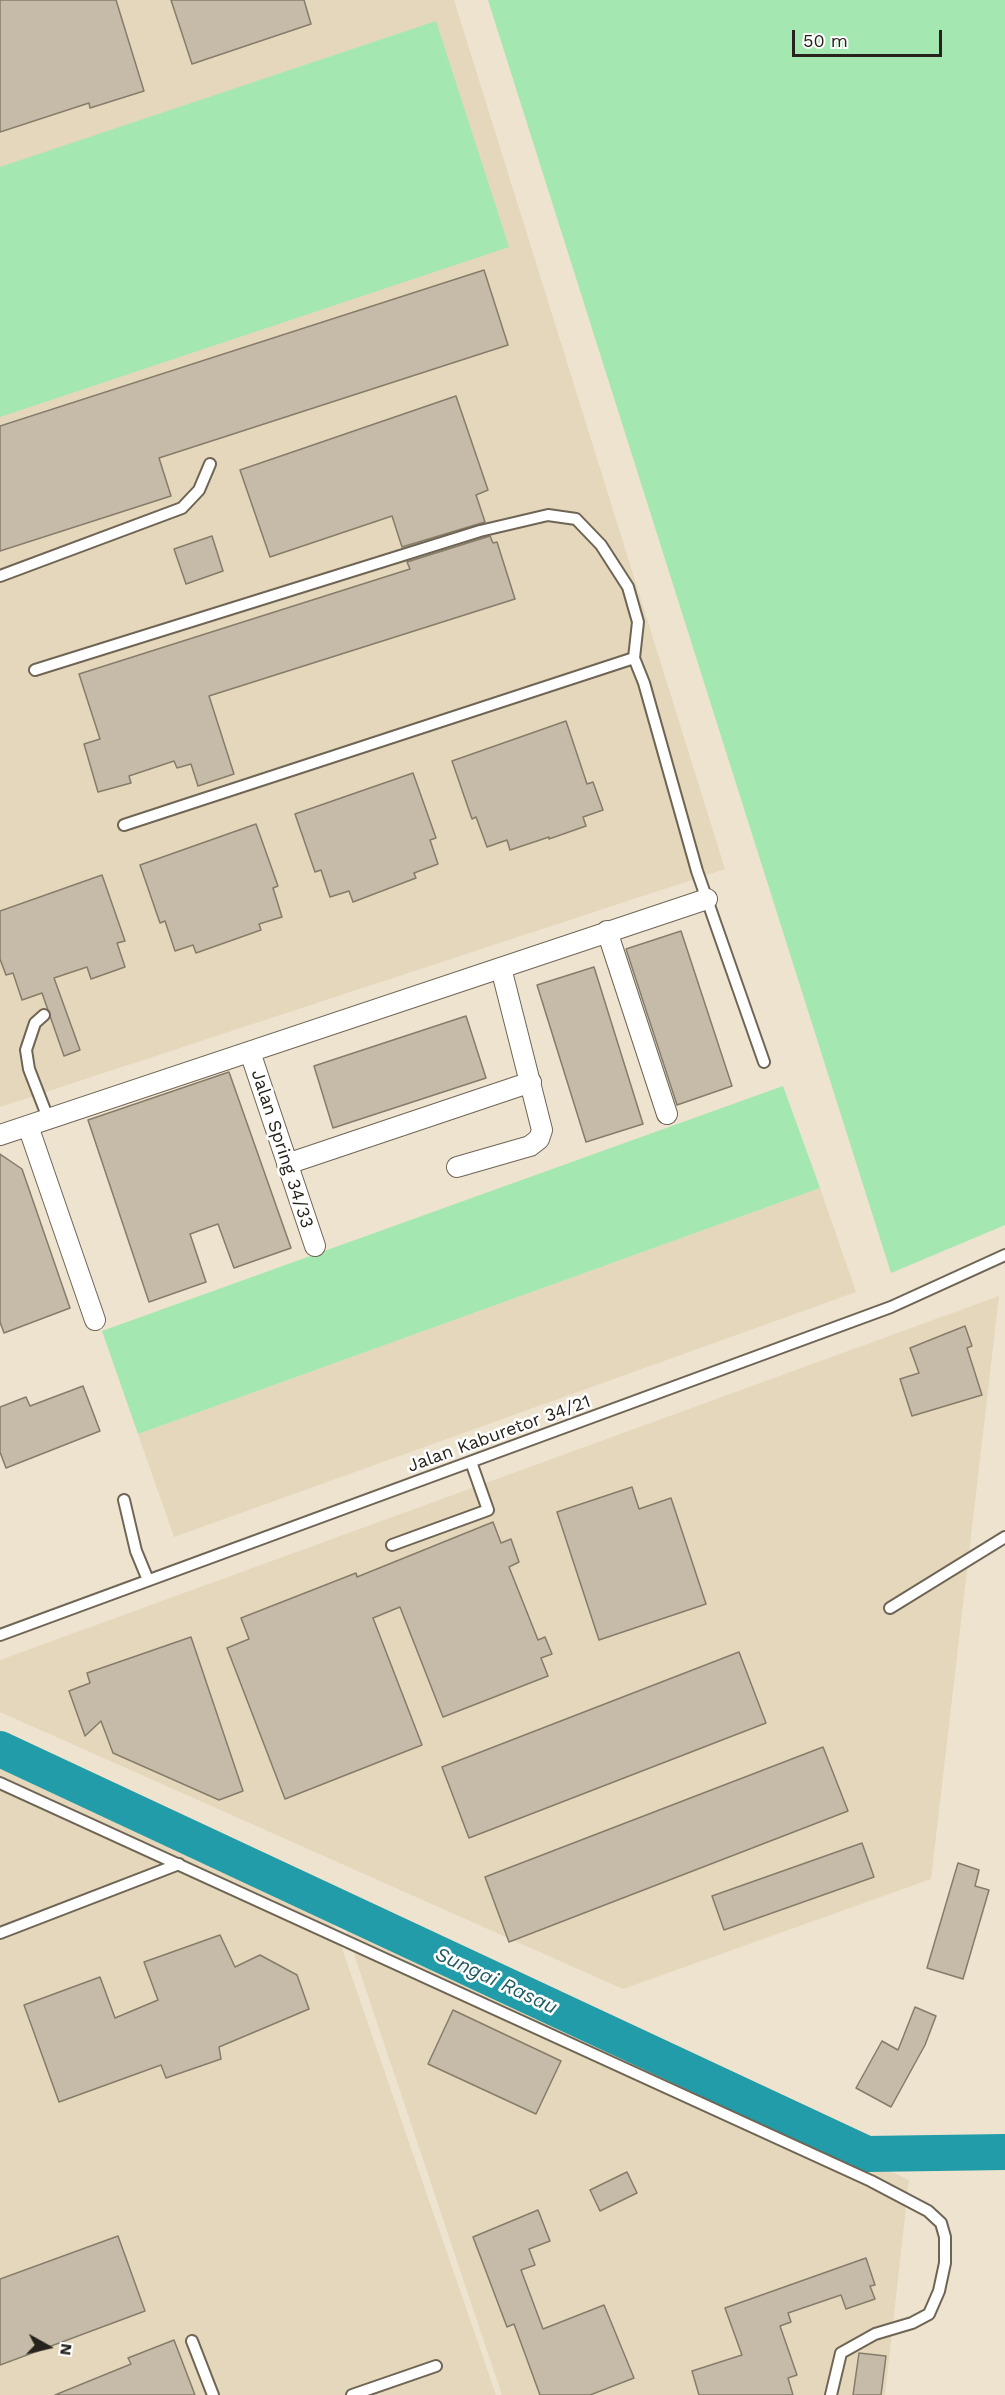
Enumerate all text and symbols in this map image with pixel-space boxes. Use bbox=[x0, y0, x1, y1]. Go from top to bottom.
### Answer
scale bar bbox=[795, 18, 945, 56]
text: 50 m bbox=[803, 30, 848, 51]
street label: Jalan Spring 34/33 bbox=[246, 1067, 318, 1231]
street label: Jalan Kaburetor 34/21 bbox=[405, 1391, 593, 1477]
water label: Sungai Rasau bbox=[431, 1942, 561, 2020]
north arrow bbox=[18, 2317, 78, 2377]
text: N bbox=[56, 2342, 77, 2357]

